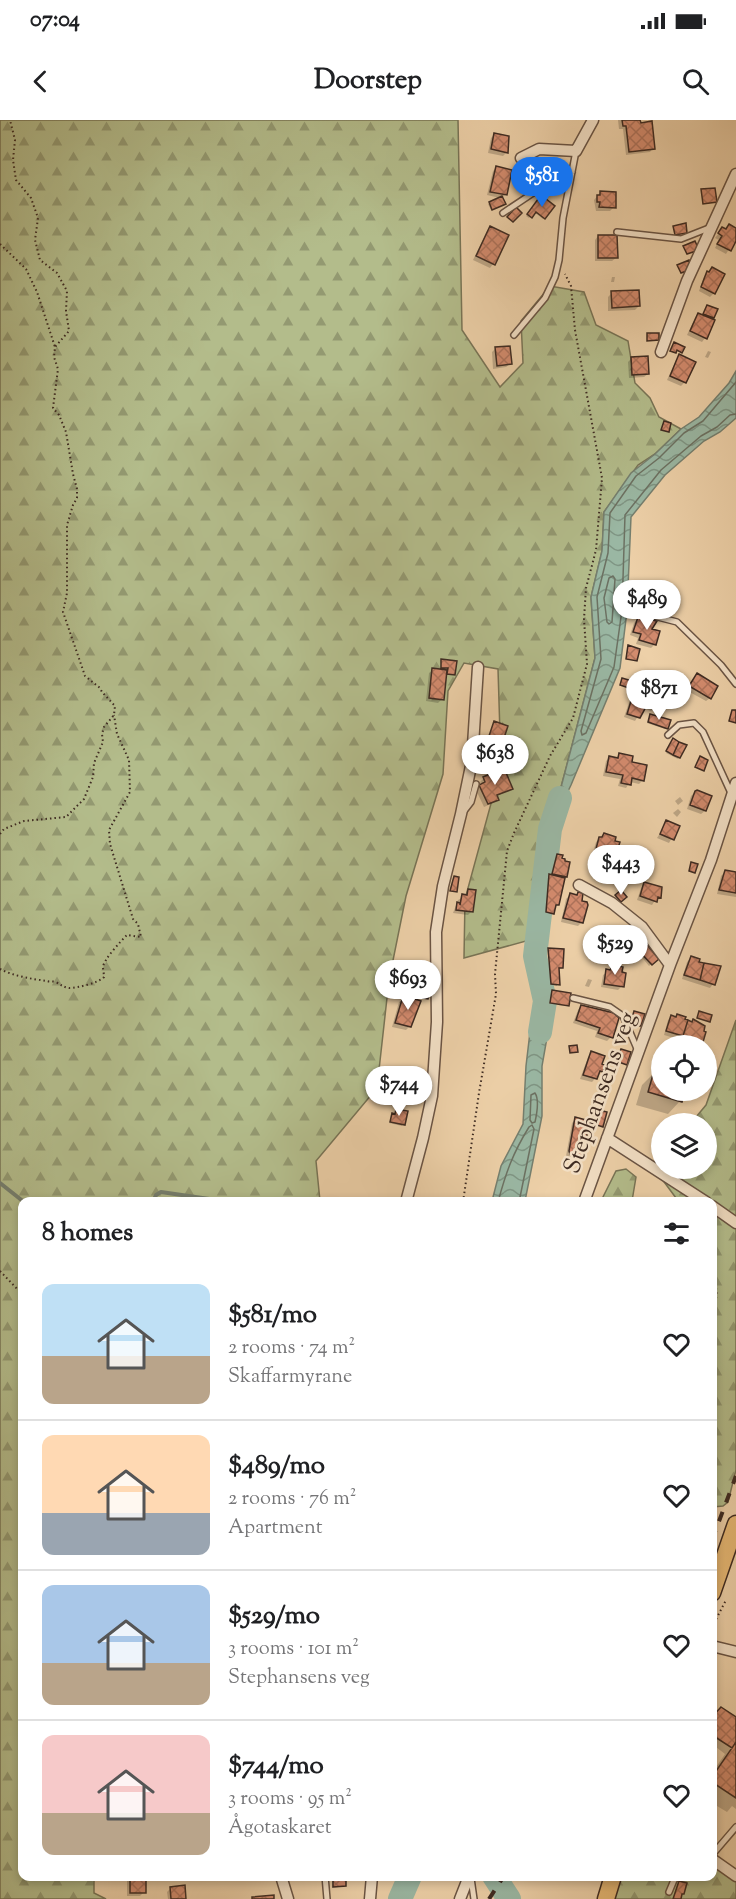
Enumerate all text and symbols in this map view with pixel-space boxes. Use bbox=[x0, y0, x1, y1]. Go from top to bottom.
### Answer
text: 07:04 bbox=[30, 5, 80, 37]
text: Doorstep bbox=[314, 62, 422, 101]
icon: back bbox=[24, 65, 57, 98]
icon: search bbox=[679, 65, 712, 98]
pin: $581 bbox=[506, 157, 578, 208]
text: $581 bbox=[525, 162, 559, 191]
pin: $489 bbox=[611, 580, 683, 631]
text: $489 bbox=[627, 585, 667, 614]
pin: $871 bbox=[623, 670, 695, 721]
text: $871 bbox=[640, 675, 678, 704]
pin: $638 bbox=[459, 735, 531, 786]
text: $638 bbox=[476, 740, 514, 769]
pin: $443 bbox=[585, 845, 657, 896]
text: $443 bbox=[602, 850, 640, 879]
pin: $529 bbox=[579, 925, 651, 976]
text: $529 bbox=[597, 930, 633, 959]
pin: $693 bbox=[372, 960, 444, 1011]
text: $693 bbox=[389, 965, 427, 994]
street label: Stephansens veg bbox=[556, 1007, 646, 1179]
map controls bbox=[651, 1035, 717, 1179]
button: locate bbox=[651, 1035, 717, 1101]
pin: $744 bbox=[363, 1066, 435, 1117]
text: $744 bbox=[379, 1071, 419, 1100]
button: layers bbox=[651, 1113, 717, 1179]
text: 8 homes bbox=[42, 1215, 133, 1252]
icon: filters bbox=[660, 1217, 693, 1250]
text: $581/mo bbox=[228, 1297, 317, 1334]
icon: home bbox=[90, 1308, 162, 1380]
icon: heart bbox=[660, 1328, 693, 1361]
text: 2 rooms · 74 m² bbox=[228, 1334, 355, 1363]
text: Skaffarmyrane bbox=[228, 1363, 352, 1392]
text: $489/mo bbox=[228, 1448, 325, 1485]
icon: home bbox=[90, 1459, 162, 1531]
icon: heart bbox=[660, 1479, 693, 1512]
text: 2 rooms · 76 m² bbox=[228, 1485, 356, 1514]
text: Apartment bbox=[228, 1514, 323, 1543]
text: $529/mo bbox=[228, 1598, 320, 1635]
icon: home bbox=[90, 1609, 162, 1681]
icon: heart bbox=[660, 1629, 693, 1662]
text: 3 rooms · 101 m² bbox=[228, 1635, 359, 1664]
text: Stephansens veg bbox=[228, 1664, 370, 1693]
text: $744/mo bbox=[228, 1748, 324, 1785]
icon: home bbox=[90, 1759, 162, 1831]
icon: heart bbox=[660, 1779, 693, 1812]
text: 3 rooms · 95 m² bbox=[228, 1785, 352, 1814]
text: Ågotaskaret bbox=[228, 1814, 332, 1843]

